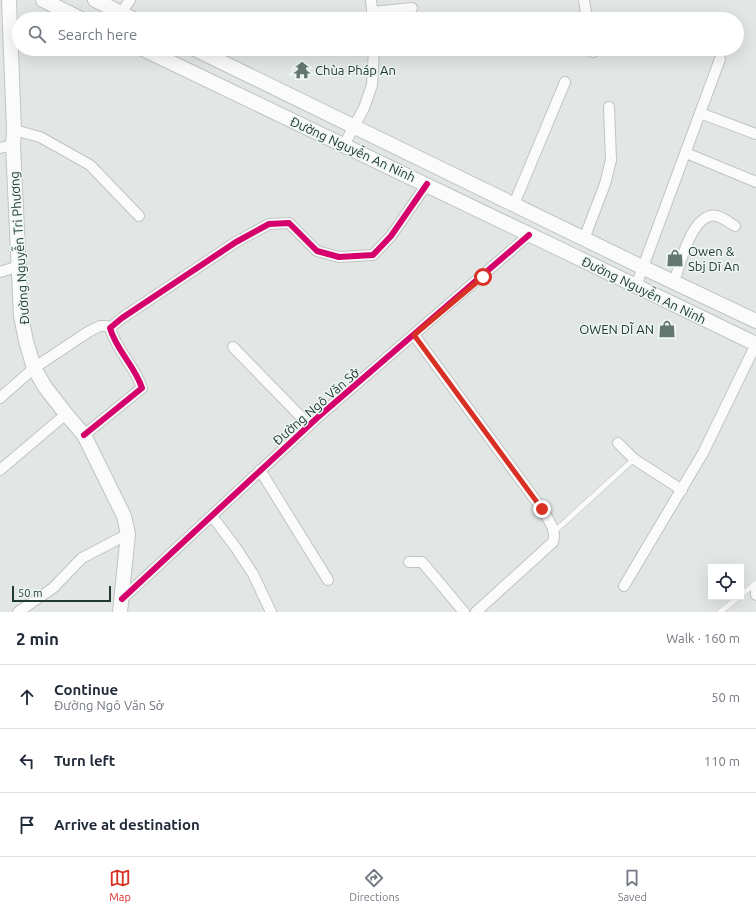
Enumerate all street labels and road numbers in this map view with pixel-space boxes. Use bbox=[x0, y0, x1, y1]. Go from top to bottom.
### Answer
street label: Đường Nguyễn An Ninh bbox=[288, 113, 418, 184]
street label: Đường Nguyễn Tri Phương bbox=[5, 171, 31, 325]
street label: Đường Nguyễn An Ninh bbox=[580, 253, 709, 326]
street label: Đường Ngô Văn Sở bbox=[270, 364, 363, 447]

